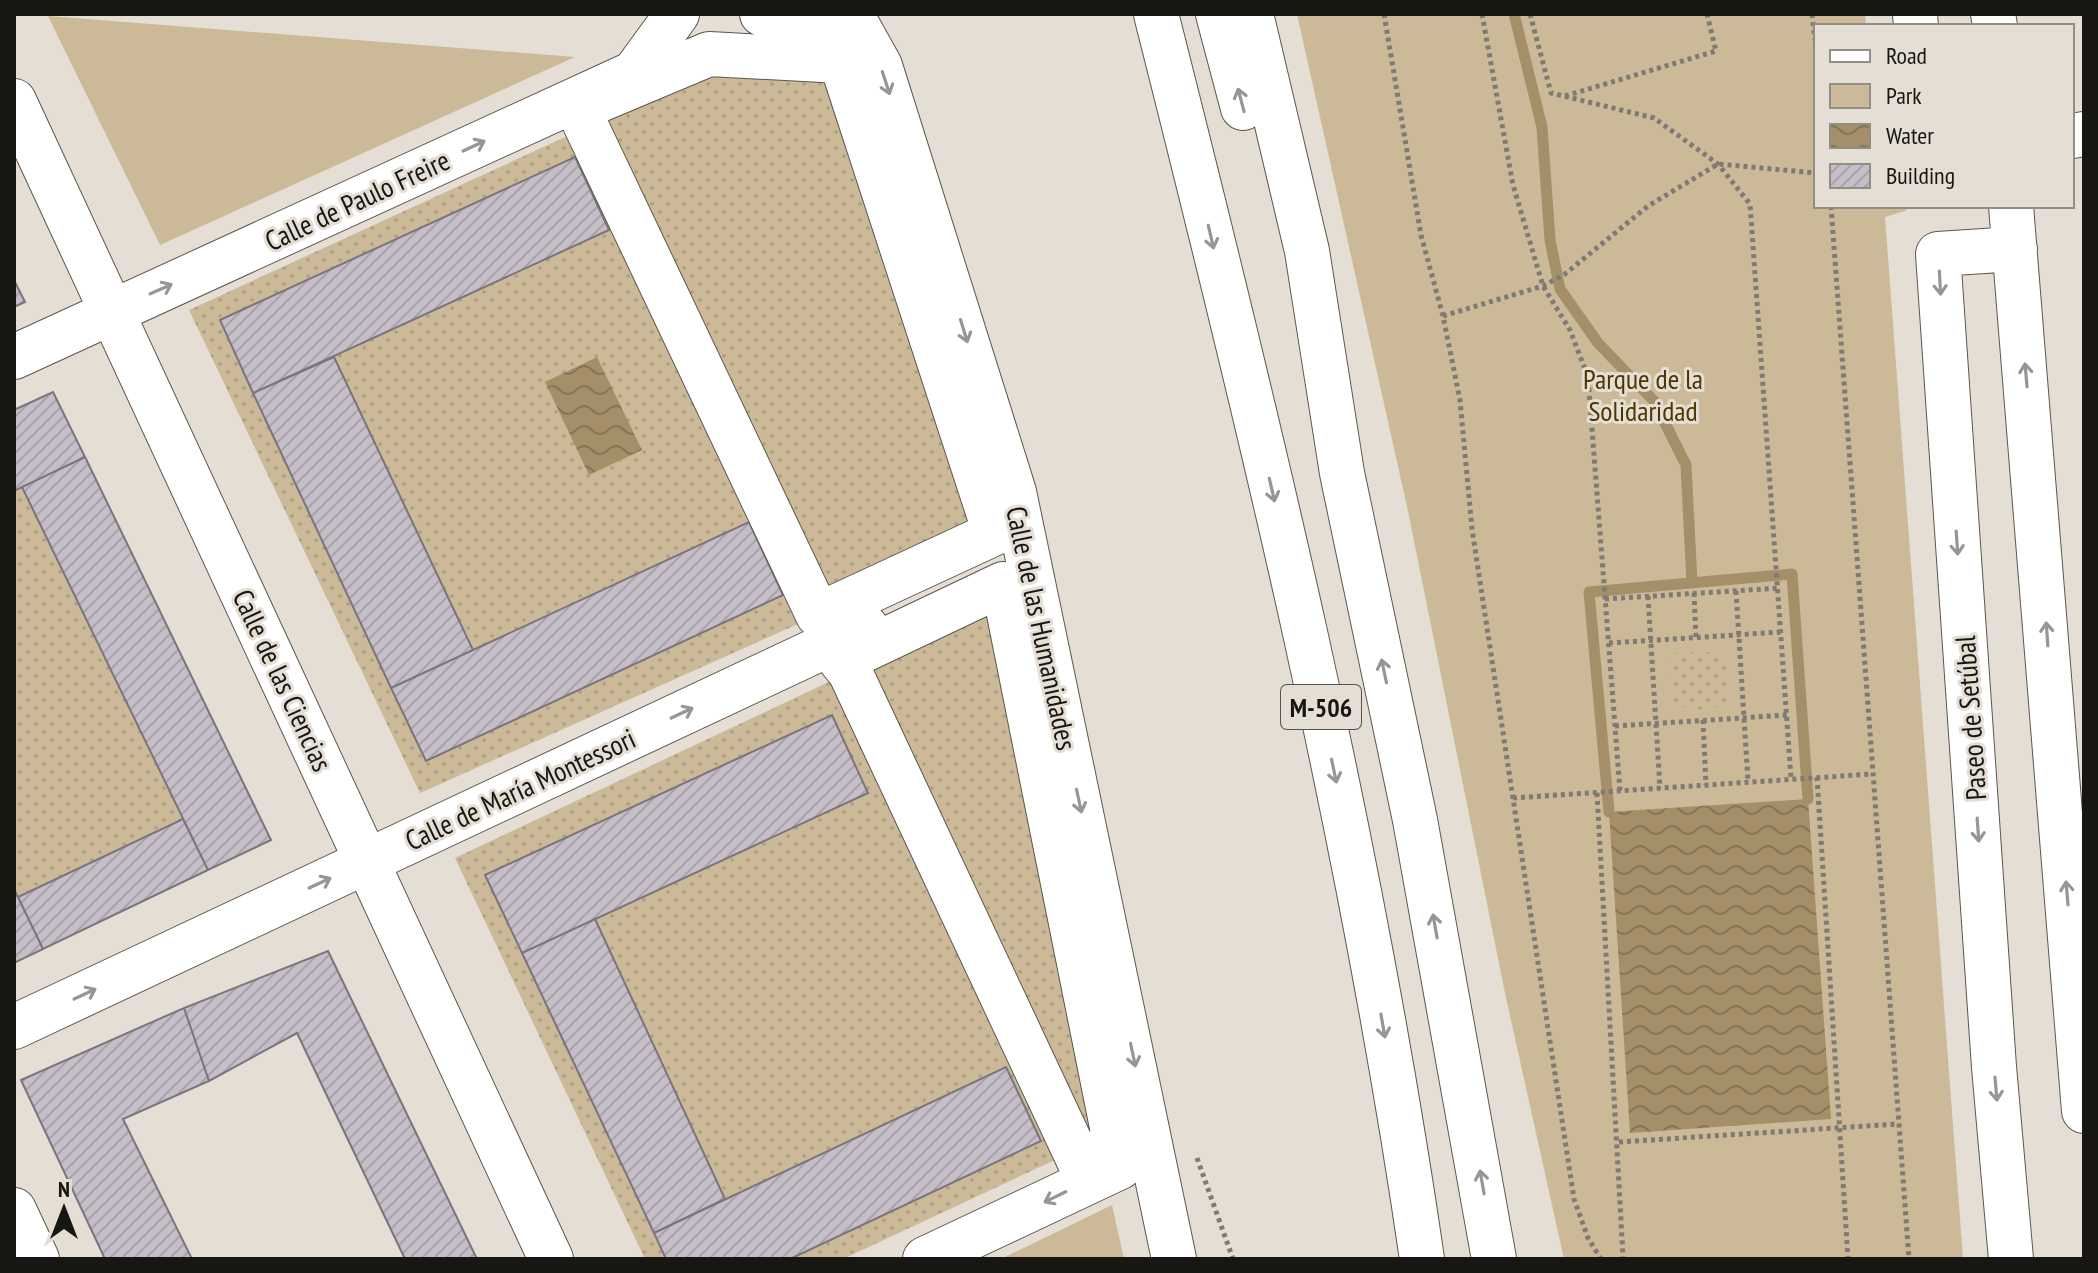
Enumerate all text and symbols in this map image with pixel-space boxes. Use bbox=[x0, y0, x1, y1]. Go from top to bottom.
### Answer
legend bbox=[1814, 24, 2074, 208]
text: Road bbox=[1886, 40, 1927, 71]
one-way arrow bbox=[879, 70, 894, 96]
text: Park bbox=[1886, 80, 1922, 111]
one-way arrow bbox=[1233, 88, 1248, 114]
text: Water bbox=[1886, 120, 1934, 151]
one-way arrow bbox=[462, 138, 486, 153]
street label: Calle de Paulo Freire bbox=[259, 141, 455, 259]
text: Building bbox=[1886, 160, 1955, 191]
one-way arrow bbox=[1205, 224, 1220, 249]
one-way arrow bbox=[1933, 269, 1948, 296]
one-way arrow bbox=[149, 281, 173, 296]
one-way arrow bbox=[957, 318, 972, 344]
park label: Parque de la Solidaridad bbox=[1583, 360, 1703, 429]
one-way arrow bbox=[2019, 362, 2034, 389]
one-way arrow bbox=[1265, 476, 1280, 502]
street label: Calle de las Humanidades bbox=[998, 503, 1086, 753]
one-way arrow bbox=[1950, 529, 1965, 556]
street label: Calle de las Ciencias bbox=[225, 583, 341, 777]
one-way arrow bbox=[2039, 621, 2054, 648]
street label: Paseo de Setúbal bbox=[1946, 634, 1994, 801]
one-way arrow bbox=[1376, 659, 1391, 685]
road number: M-506 bbox=[1281, 685, 1361, 729]
one-way arrow bbox=[670, 705, 694, 720]
street label: Calle de María Montessori bbox=[399, 719, 641, 859]
one-way arrow bbox=[1327, 758, 1342, 783]
one-way arrow bbox=[1072, 788, 1087, 813]
one-way arrow bbox=[1971, 816, 1986, 843]
one-way arrow bbox=[307, 875, 331, 890]
one-way arrow bbox=[2059, 880, 2074, 907]
one-way arrow bbox=[1426, 914, 1441, 939]
one-way arrow bbox=[72, 986, 96, 1001]
one-way arrow bbox=[1376, 1013, 1391, 1039]
one-way arrow bbox=[1127, 1042, 1142, 1067]
one-way arrow bbox=[1988, 1075, 2003, 1102]
north arrow bbox=[24, 1169, 104, 1249]
one-way arrow bbox=[1473, 1170, 1488, 1195]
text: N bbox=[58, 1175, 70, 1203]
one-way arrow bbox=[1044, 1190, 1068, 1205]

